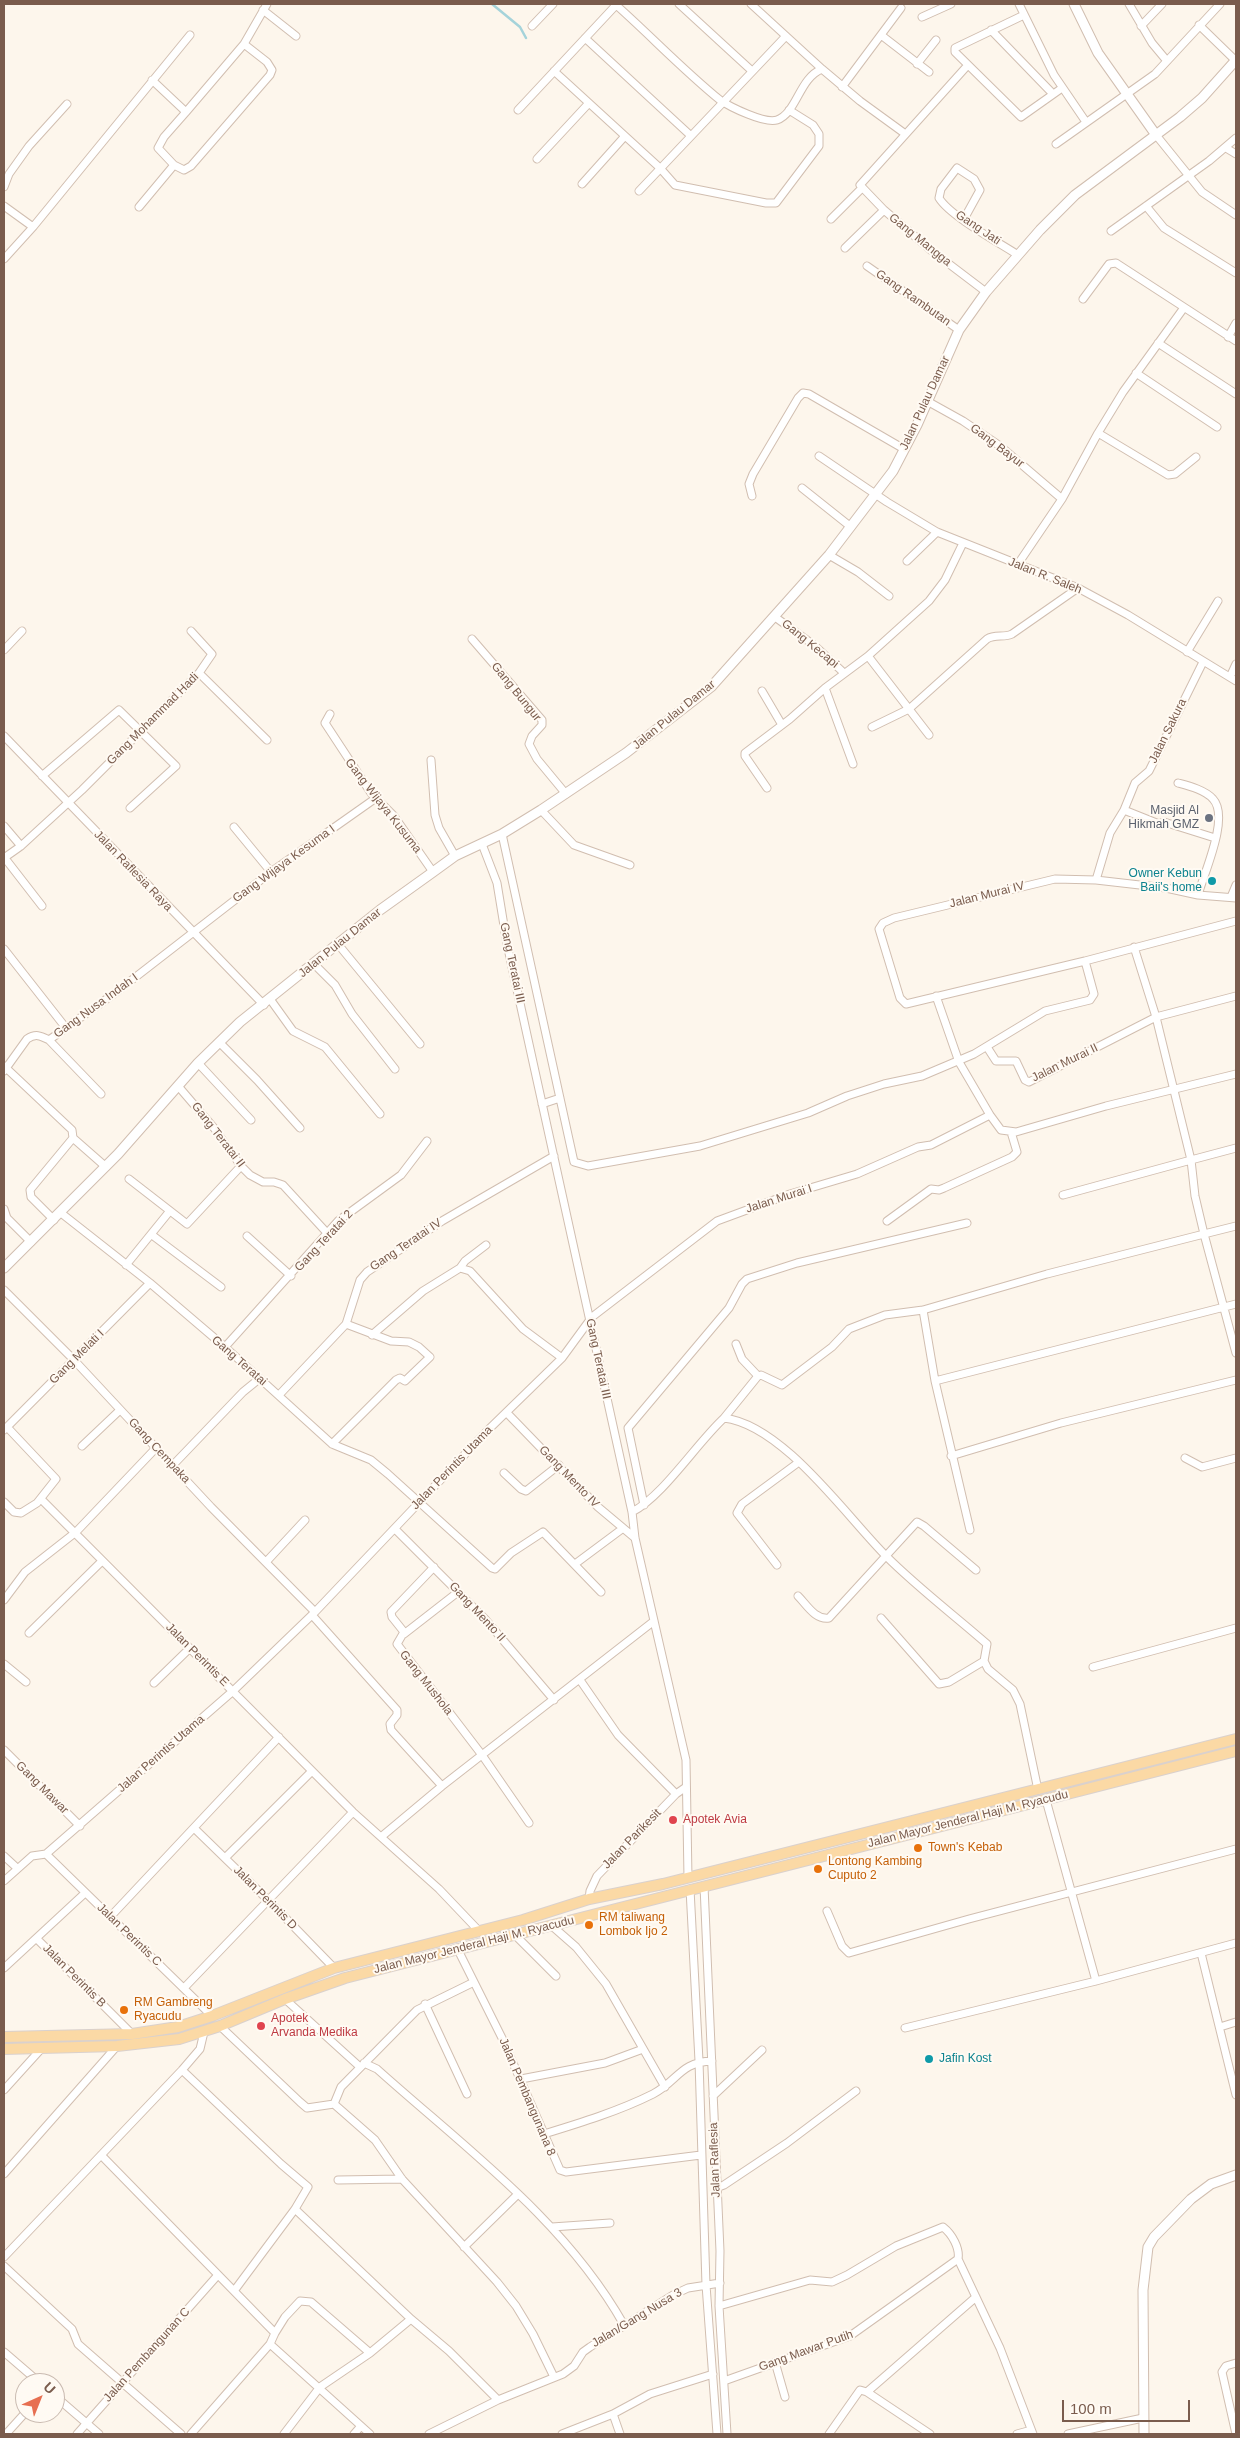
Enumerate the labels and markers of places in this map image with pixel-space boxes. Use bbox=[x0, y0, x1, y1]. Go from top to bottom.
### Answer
place label: Masjid Al Hikmah GMZ bbox=[1128, 804, 1199, 832]
marker: Masjid Al Hikmah GMZ bbox=[1203, 812, 1215, 824]
place label: Owner Kebun Baii's home bbox=[1129, 867, 1202, 895]
marker: Owner Kebun Baii's home bbox=[1206, 875, 1218, 887]
place label: Apotek Avia bbox=[683, 1813, 747, 1827]
marker: Apotek Avia bbox=[667, 1814, 679, 1826]
place label: Town's Kebab bbox=[928, 1841, 1002, 1855]
marker: Town's Kebab bbox=[912, 1842, 924, 1854]
place label: Lontong Kambing Cuputo 2 bbox=[828, 1855, 922, 1883]
marker: Lontong Kambing Cuputo 2 bbox=[812, 1863, 824, 1875]
place label: RM taliwang Lombok Ijo 2 bbox=[599, 1911, 668, 1939]
marker: RM taliwang Lombok Ijo 2 bbox=[583, 1919, 595, 1931]
place label: RM Gambreng Ryacudu bbox=[134, 1996, 213, 2024]
marker: RM Gambreng Ryacudu bbox=[118, 2004, 130, 2016]
place label: Apotek Arvanda Medika bbox=[271, 2012, 358, 2040]
marker: Apotek Arvanda Medika bbox=[255, 2020, 267, 2032]
place label: Jafin Kost bbox=[939, 2052, 992, 2066]
marker: Jafin Kost bbox=[923, 2053, 935, 2065]

